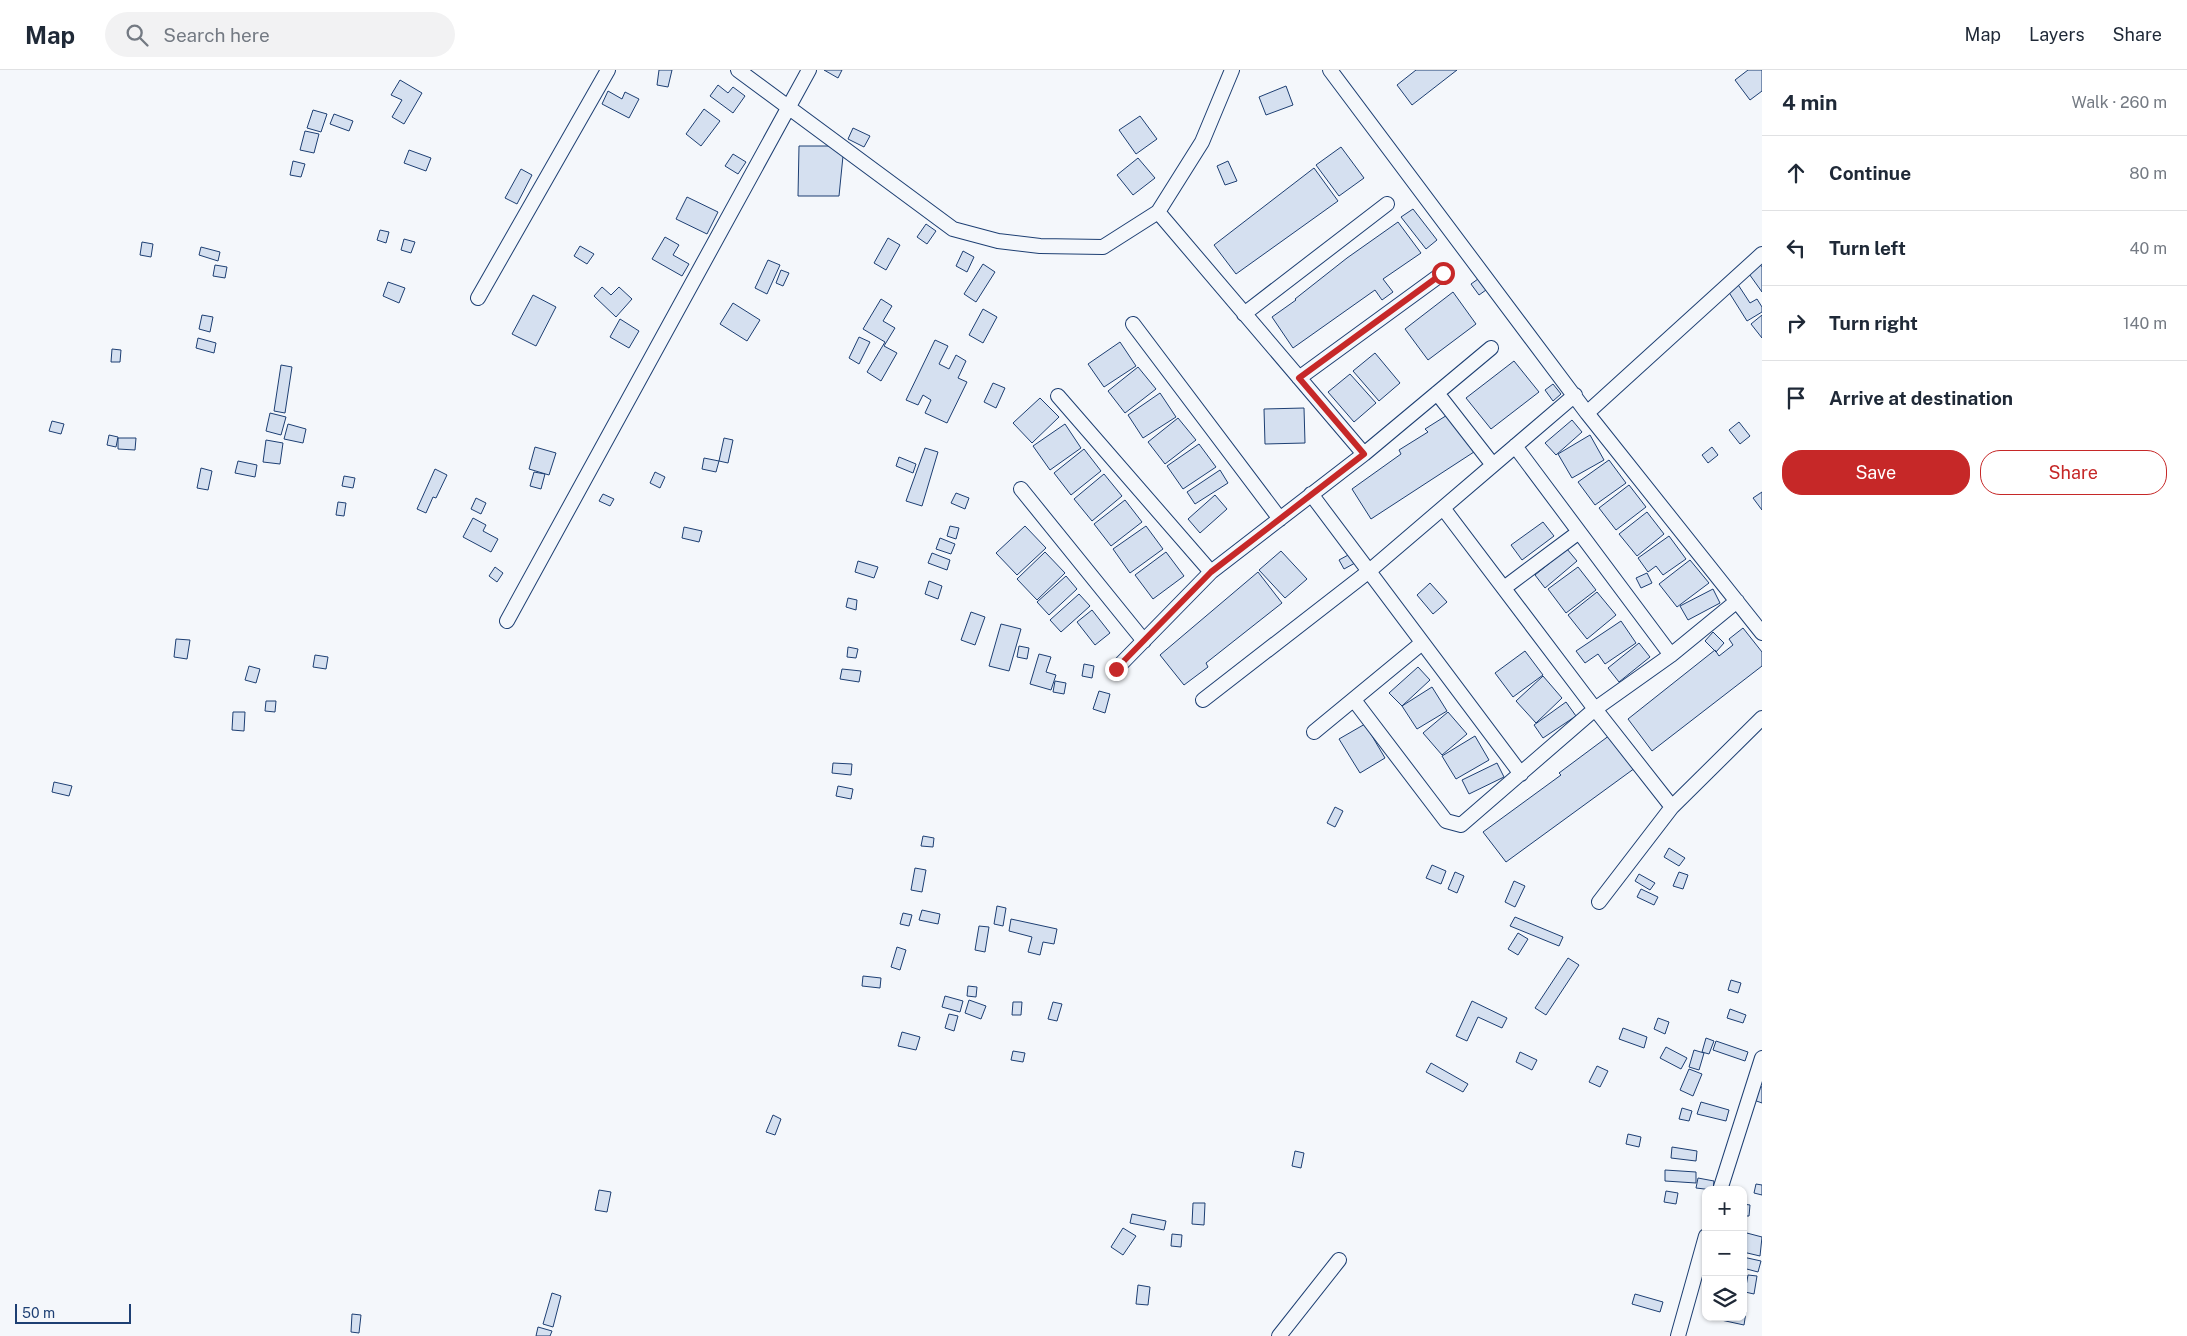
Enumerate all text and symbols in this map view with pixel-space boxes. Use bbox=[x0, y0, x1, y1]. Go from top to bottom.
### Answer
search box bbox=[105, 12, 455, 57]
text: Map bbox=[25, 21, 75, 49]
icon: search bbox=[123, 21, 151, 49]
text: Search here bbox=[163, 24, 270, 46]
text: Map bbox=[1965, 24, 2001, 45]
text: Layers bbox=[2029, 24, 2085, 45]
text: Share bbox=[2113, 24, 2162, 45]
text: 4 min bbox=[1782, 90, 1837, 115]
text: Walk · 260 m bbox=[2072, 93, 2167, 112]
icon: ahead bbox=[1782, 159, 1810, 187]
text: Continue bbox=[1829, 162, 1911, 184]
text: 80 m bbox=[2129, 164, 2167, 183]
icon: left bbox=[1782, 234, 1810, 262]
text: Turn left bbox=[1829, 237, 1906, 259]
text: 40 m bbox=[2129, 239, 2167, 258]
route start bbox=[1432, 262, 1455, 285]
icon: right bbox=[1782, 309, 1810, 337]
text: Turn right bbox=[1829, 312, 1918, 334]
text: 140 m bbox=[2123, 314, 2167, 333]
icon: arrive bbox=[1782, 384, 1810, 412]
text: Arrive at destination bbox=[1829, 387, 2013, 409]
button: Save bbox=[1782, 450, 1970, 495]
button: Share bbox=[1980, 450, 2167, 495]
route end bbox=[1105, 658, 1128, 681]
map controls bbox=[1702, 1186, 1747, 1321]
button: + bbox=[1702, 1186, 1747, 1231]
button: − bbox=[1702, 1231, 1747, 1276]
button: layers bbox=[1702, 1276, 1747, 1321]
scale bar bbox=[15, 1301, 131, 1324]
text: 50 m bbox=[22, 1305, 55, 1321]

